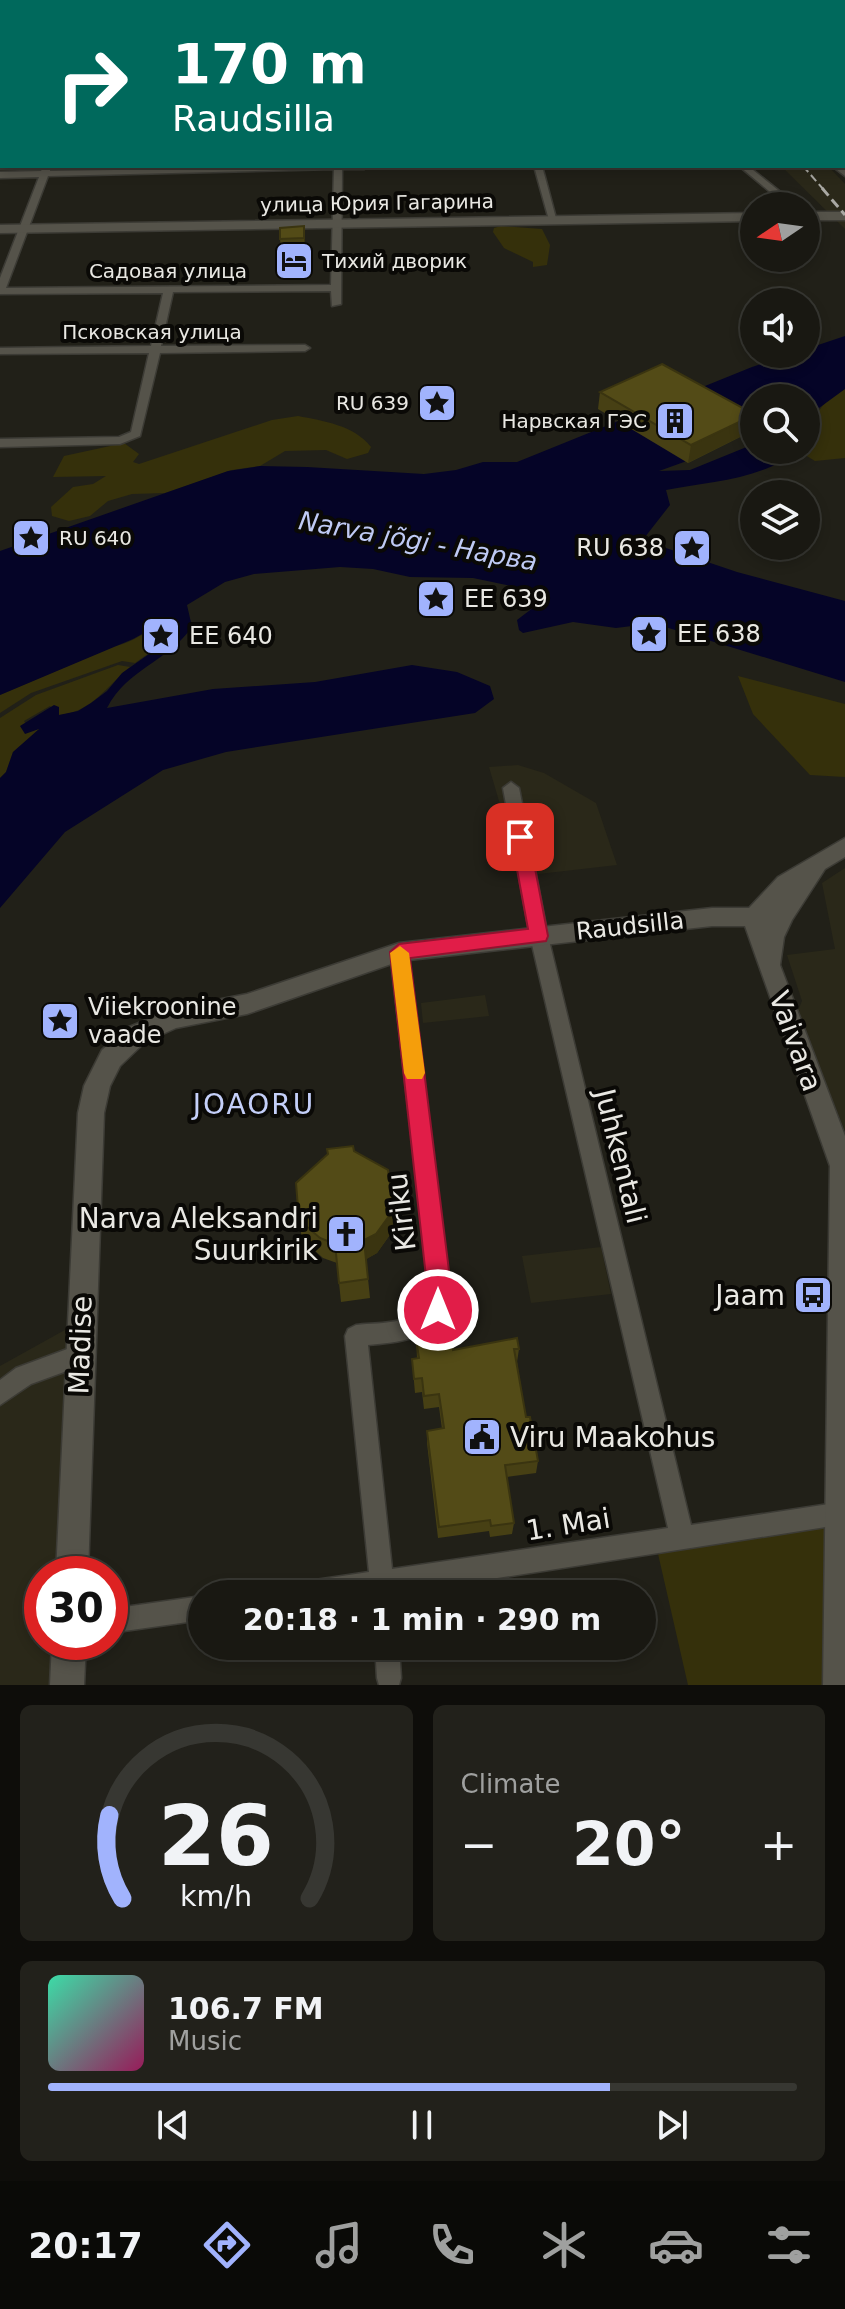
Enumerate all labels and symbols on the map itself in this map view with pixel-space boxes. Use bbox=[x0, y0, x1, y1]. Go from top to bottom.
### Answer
street label: улица Юрия Гагарина bbox=[260, 189, 494, 217]
north arrow bbox=[740, 192, 820, 272]
hotel icon: Тихий дворик bbox=[273, 240, 315, 282]
place label: Тихий дворик bbox=[321, 249, 467, 273]
street label: Садовая улица bbox=[89, 259, 247, 283]
street label: Псковская улица bbox=[62, 320, 242, 344]
place icon: RU 639 bbox=[416, 382, 458, 424]
place label: RU 639 bbox=[336, 391, 409, 415]
building icon: Нарвская ГЭС bbox=[654, 400, 696, 442]
place label: Нарвская ГЭС bbox=[501, 409, 647, 433]
water label: Narva jõgi - Нарва bbox=[296, 505, 540, 577]
place icon: RU 640 bbox=[10, 517, 52, 559]
place label: RU 640 bbox=[59, 526, 132, 550]
place icon: RU 638 bbox=[671, 527, 713, 569]
place label: RU 638 bbox=[576, 534, 664, 562]
place icon: EE 639 bbox=[415, 578, 457, 620]
place label: EE 639 bbox=[464, 585, 548, 613]
place icon: EE 638 bbox=[628, 613, 670, 655]
place icon: EE 640 bbox=[140, 615, 182, 657]
place label: EE 638 bbox=[677, 620, 761, 648]
place label: EE 640 bbox=[189, 622, 273, 650]
pin bbox=[486, 803, 554, 871]
street label: Raudsilla bbox=[575, 906, 685, 946]
street label: Vaivara bbox=[762, 987, 829, 1096]
place label: Viiekroonine vaade bbox=[88, 993, 236, 1049]
place icon: Viiekroonine vaade bbox=[39, 1000, 81, 1042]
street label: Juhkentali bbox=[587, 1083, 653, 1227]
district label: JOAORU bbox=[191, 1088, 315, 1121]
street label: Kiriku bbox=[380, 1171, 423, 1253]
place label: Narva Aleksandri Suurkirik bbox=[79, 1202, 319, 1267]
church icon: Narva Aleksandri Suurkirik bbox=[325, 1213, 367, 1255]
position arrow bbox=[396, 1268, 480, 1352]
bus stop icon: Jaam bbox=[792, 1274, 834, 1316]
place label: Jaam bbox=[713, 1279, 785, 1312]
street label: Madise bbox=[62, 1295, 99, 1395]
public building icon: Viru Maakohus bbox=[461, 1416, 503, 1458]
place label: Viru Maakohus bbox=[510, 1421, 715, 1454]
street label: 1. Mai bbox=[524, 1502, 612, 1547]
speed limit sign: 30 bbox=[24, 1556, 128, 1660]

